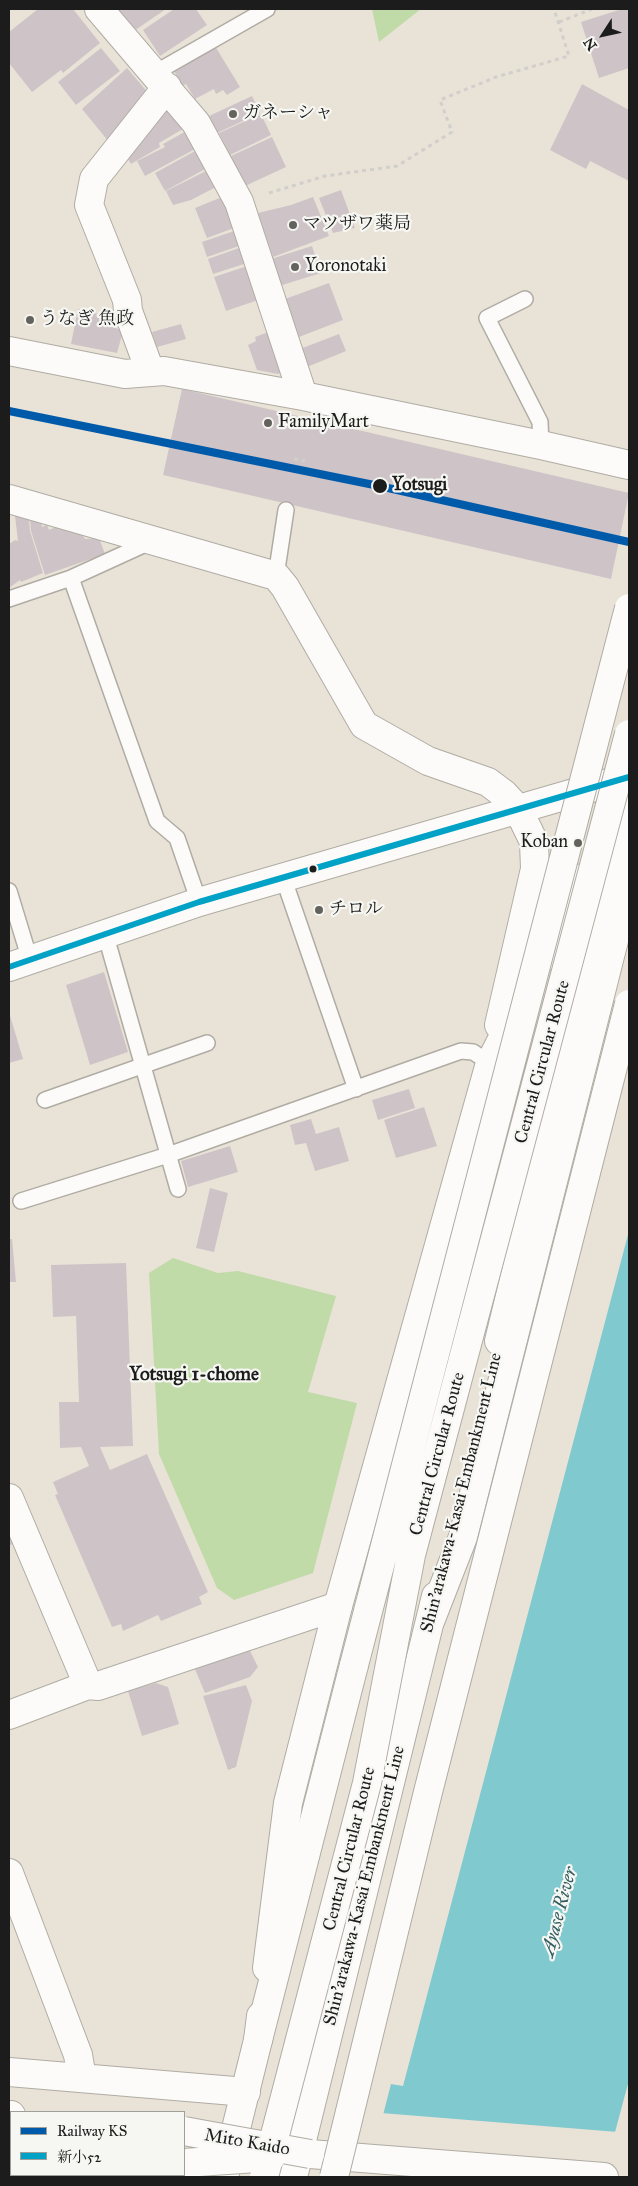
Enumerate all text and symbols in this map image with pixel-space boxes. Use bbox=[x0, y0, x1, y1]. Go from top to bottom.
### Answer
north arrow bbox=[578, 10, 628, 60]
text: N bbox=[580, 34, 601, 54]
place label: ガネーシャ bbox=[243, 103, 333, 125]
marker: ガネーシャ bbox=[227, 108, 239, 120]
place label: マツザワ薬局 bbox=[303, 214, 411, 236]
marker: マツザワ薬局 bbox=[287, 219, 299, 231]
place label: Yoronotaki bbox=[305, 256, 386, 278]
marker: Yoronotaki bbox=[289, 261, 301, 273]
place label: うなぎ 魚政 bbox=[40, 309, 134, 331]
marker: うなぎ 魚政 bbox=[24, 314, 36, 326]
place label: FamilyMart bbox=[278, 412, 369, 434]
marker: FamilyMart bbox=[262, 417, 274, 429]
place label: Yotsugi bbox=[392, 475, 447, 497]
marker: Yotsugi bbox=[371, 477, 389, 495]
place label: Koban bbox=[520, 832, 568, 854]
marker: Koban bbox=[572, 837, 584, 849]
unlabelled marker bbox=[308, 864, 318, 874]
place label: チロル bbox=[329, 899, 383, 921]
marker: チロル bbox=[313, 904, 325, 916]
street label: Central Circular Route bbox=[511, 978, 575, 1146]
street label: Shin'arakawa-Kasai Embankment Line bbox=[417, 1351, 507, 1635]
district label: Yotsugi 1-chome bbox=[129, 1364, 259, 1386]
street label: Central Circular Route bbox=[406, 1370, 470, 1538]
street label: Shin'arakawa-Kasai Embankment Line bbox=[320, 1744, 410, 2028]
street label: Central Circular Route bbox=[319, 1765, 381, 1933]
water label: Ayase River bbox=[537, 1865, 583, 1959]
legend bbox=[10, 2111, 185, 2176]
text: Railway KS bbox=[57, 2122, 127, 2140]
street label: Mito Kaido bbox=[203, 2125, 291, 2161]
text: 新小52 bbox=[57, 2148, 101, 2166]

